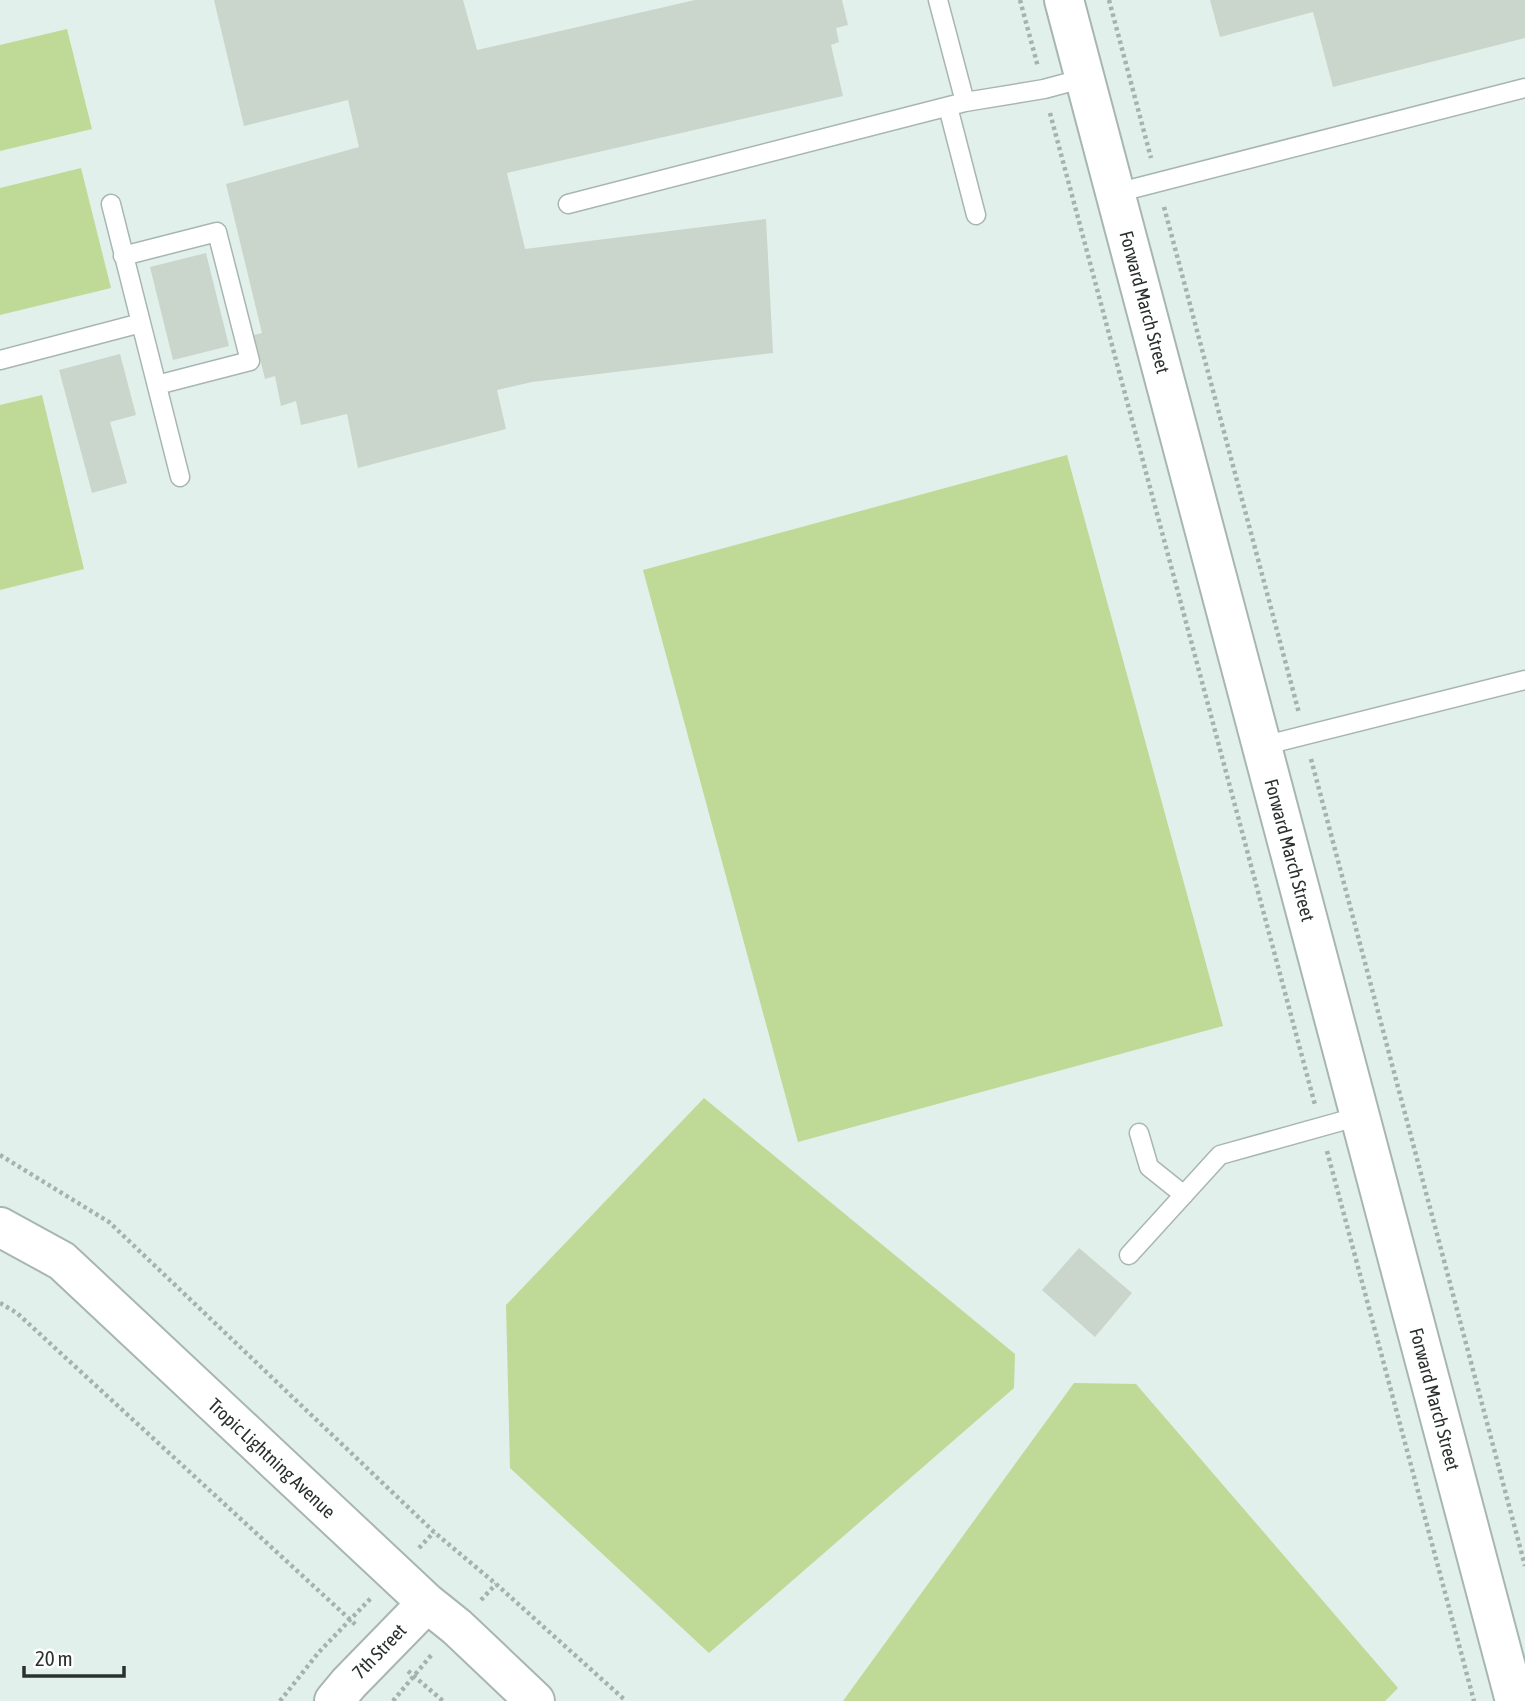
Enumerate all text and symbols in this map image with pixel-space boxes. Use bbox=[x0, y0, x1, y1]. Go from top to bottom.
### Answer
street label: Forward March Street bbox=[1115, 228, 1175, 376]
street label: Forward March Street bbox=[1260, 776, 1320, 924]
street label: Forward March Street bbox=[1405, 1325, 1465, 1473]
street label: Tropic Lightning Avenue bbox=[204, 1394, 340, 1522]
street label: 7th Street bbox=[348, 1619, 410, 1683]
scale bar bbox=[24, 1634, 124, 1678]
text: 20 m bbox=[35, 1646, 73, 1670]

